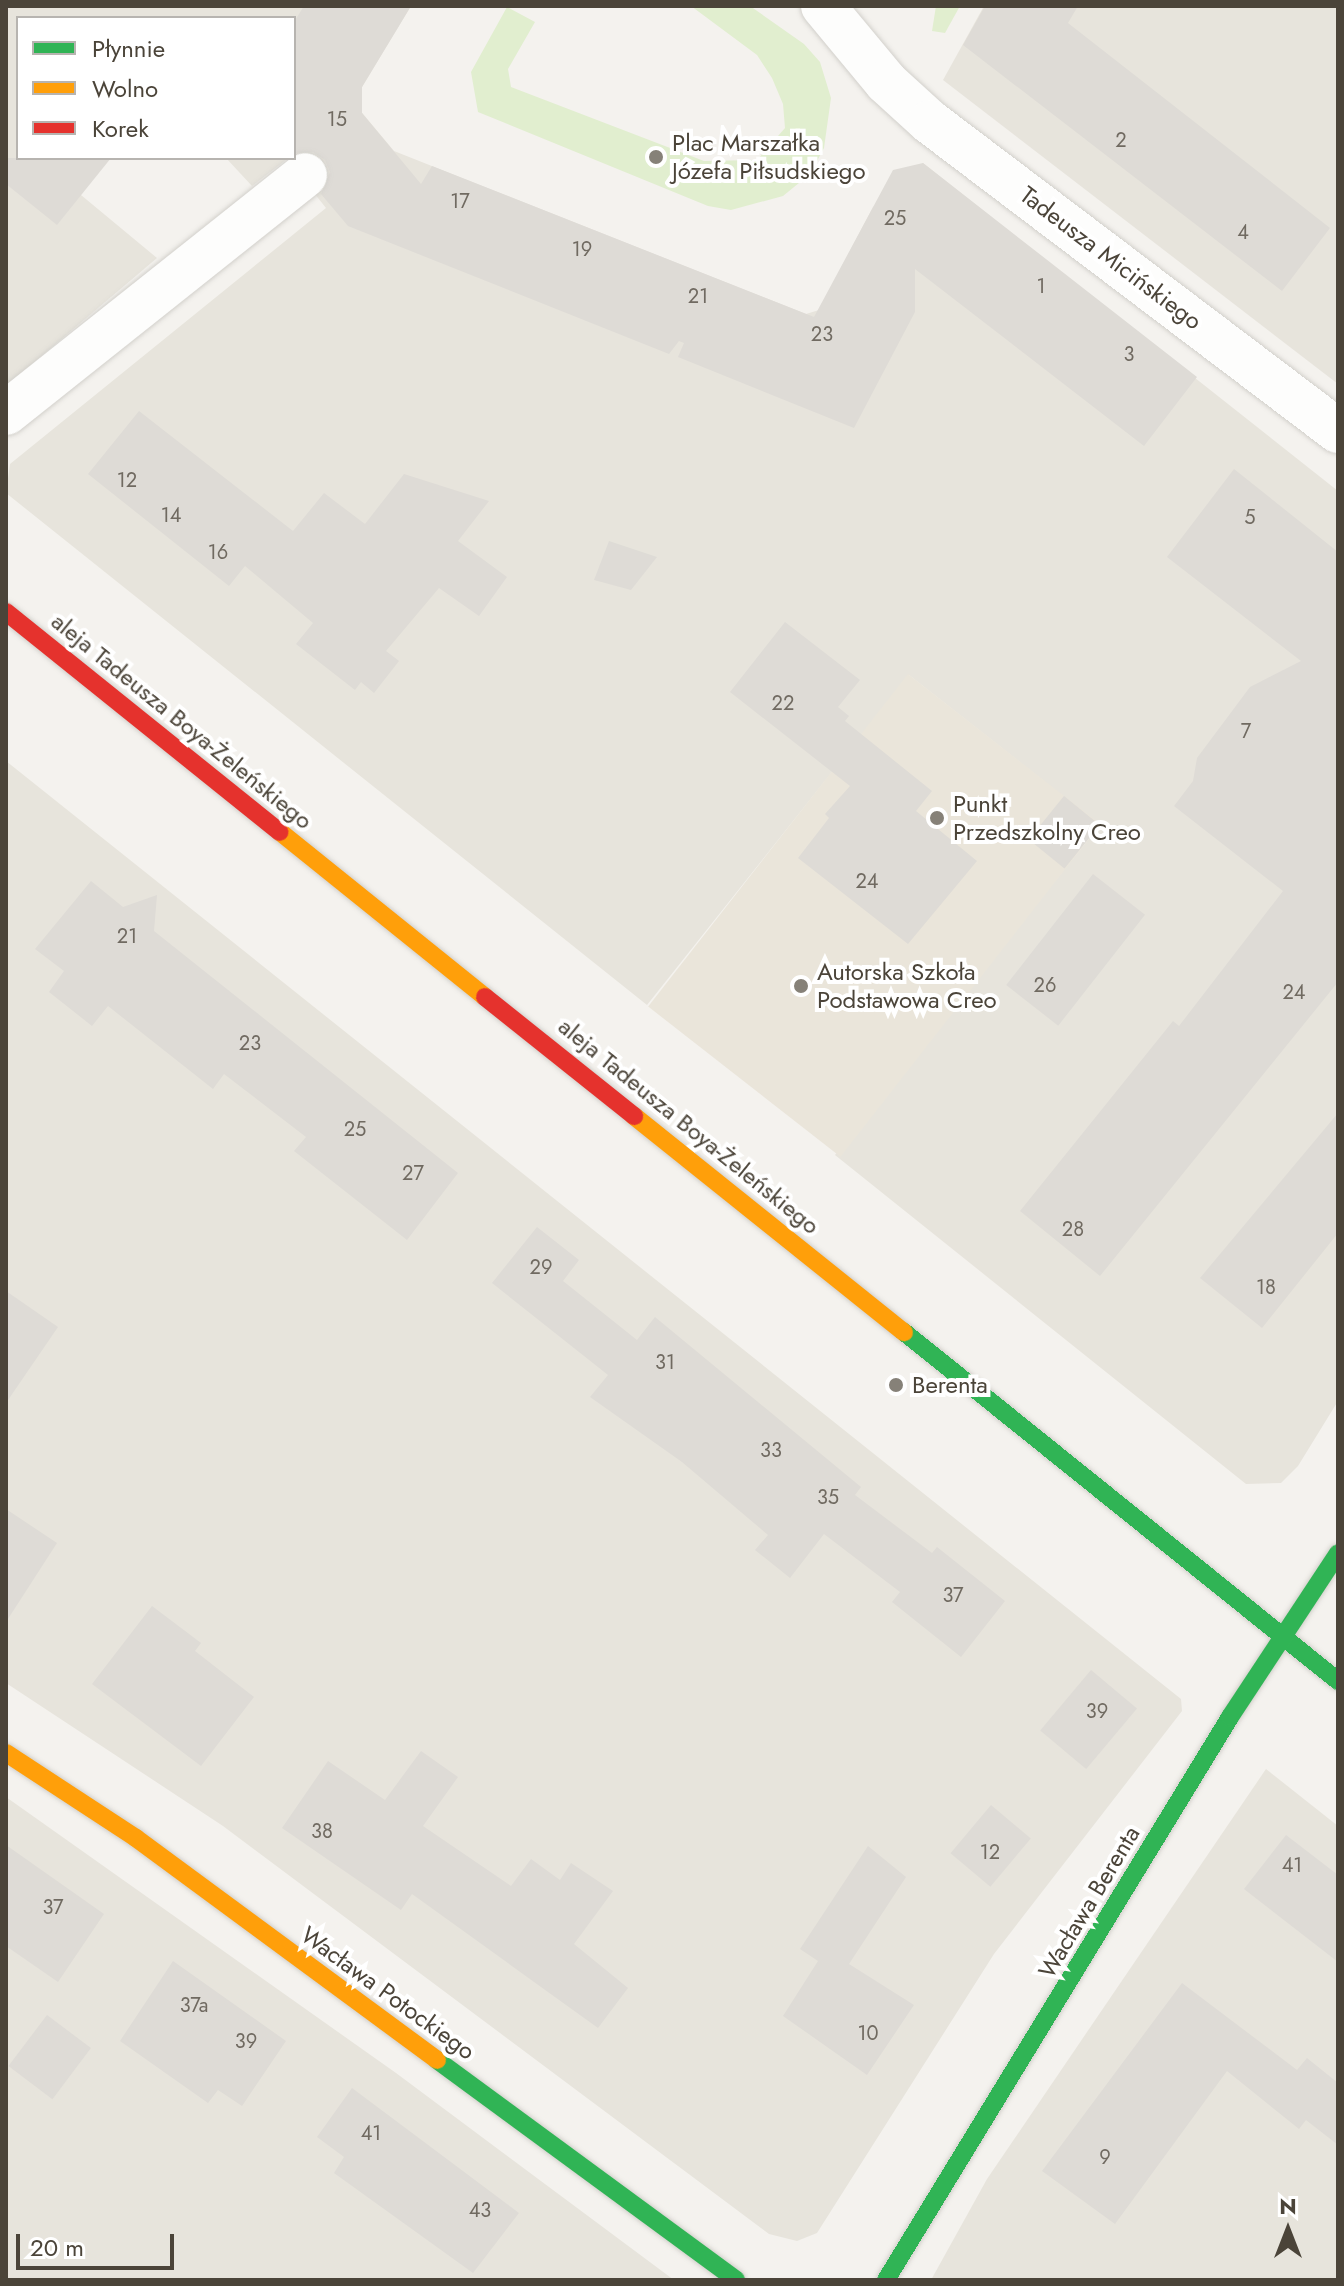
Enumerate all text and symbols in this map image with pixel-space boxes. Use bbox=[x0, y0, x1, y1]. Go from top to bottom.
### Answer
legend bbox=[16, 16, 296, 160]
text: Płynnie bbox=[92, 31, 165, 66]
text: Wolno bbox=[92, 71, 158, 106]
house number: 15 bbox=[327, 107, 347, 131]
text: Korek bbox=[92, 111, 149, 146]
house number: 2 bbox=[1115, 128, 1127, 152]
place label: Plac Marszałka Józefa Piłsudskiego bbox=[672, 129, 866, 185]
marker: Plac Marszałka Józefa Piłsudskiego bbox=[647, 148, 665, 166]
street label: Tadeusza Micińskiego bbox=[1014, 180, 1208, 336]
house number: 17 bbox=[450, 189, 470, 213]
house number: 25 bbox=[884, 206, 906, 230]
house number: 4 bbox=[1237, 220, 1249, 244]
house number: 19 bbox=[572, 237, 592, 261]
house number: 1 bbox=[1037, 274, 1045, 298]
house number: 21 bbox=[688, 284, 708, 308]
house number: 23 bbox=[811, 322, 833, 346]
house number: 3 bbox=[1124, 342, 1134, 366]
house number: 12 bbox=[117, 468, 137, 492]
house number: 14 bbox=[161, 503, 181, 527]
house number: 5 bbox=[1244, 505, 1256, 529]
house number: 16 bbox=[208, 540, 228, 564]
street label: aleja Tadeusza Boya-Żeleńskiego bbox=[46, 607, 318, 835]
house number: 22 bbox=[772, 691, 794, 715]
house number: 7 bbox=[1241, 719, 1251, 743]
place label: Punkt Przedszkolny Creo bbox=[953, 790, 1141, 846]
marker: Punkt Przedszkolny Creo bbox=[928, 809, 946, 827]
house number: 24 bbox=[855, 869, 879, 893]
house number: 21 bbox=[117, 924, 137, 948]
place label: Autorska Szkoła Podstawowa Creo bbox=[817, 958, 997, 1014]
house number: 26 bbox=[1034, 973, 1056, 997]
marker: Autorska Szkoła Podstawowa Creo bbox=[792, 977, 810, 995]
house number: 24 bbox=[1282, 980, 1306, 1004]
street label: aleja Tadeusza Boya-Żeleńskiego bbox=[553, 1012, 825, 1240]
house number: 23 bbox=[239, 1031, 261, 1055]
house number: 25 bbox=[344, 1117, 366, 1141]
house number: 27 bbox=[402, 1161, 424, 1185]
house number: 28 bbox=[1062, 1217, 1084, 1241]
house number: 29 bbox=[530, 1255, 552, 1279]
house number: 18 bbox=[1256, 1275, 1276, 1299]
house number: 31 bbox=[655, 1350, 675, 1374]
place label: Berenta bbox=[912, 1371, 988, 1399]
marker: Berenta bbox=[887, 1376, 905, 1394]
house number: 33 bbox=[760, 1438, 782, 1462]
house number: 35 bbox=[817, 1485, 839, 1509]
house number: 37 bbox=[942, 1583, 964, 1607]
house number: 39 bbox=[1086, 1699, 1108, 1723]
house number: 38 bbox=[311, 1819, 333, 1843]
street label: Wacława Berenta bbox=[1032, 1821, 1146, 1983]
house number: 12 bbox=[980, 1840, 1000, 1864]
house number: 41 bbox=[1282, 1853, 1302, 1877]
house number: 37 bbox=[42, 1895, 64, 1919]
street label: Wacława Potockiego bbox=[295, 1920, 481, 2066]
house number: 37a bbox=[180, 1993, 208, 2017]
house number: 10 bbox=[858, 2021, 878, 2045]
house number: 39 bbox=[235, 2029, 257, 2053]
house number: 41 bbox=[361, 2121, 381, 2145]
house number: 9 bbox=[1099, 2145, 1111, 2169]
north arrow bbox=[1248, 2190, 1328, 2270]
text: N bbox=[1279, 2190, 1297, 2222]
house number: 43 bbox=[469, 2198, 491, 2222]
scale bar bbox=[20, 2218, 178, 2268]
text: 20 m bbox=[30, 2230, 84, 2265]

